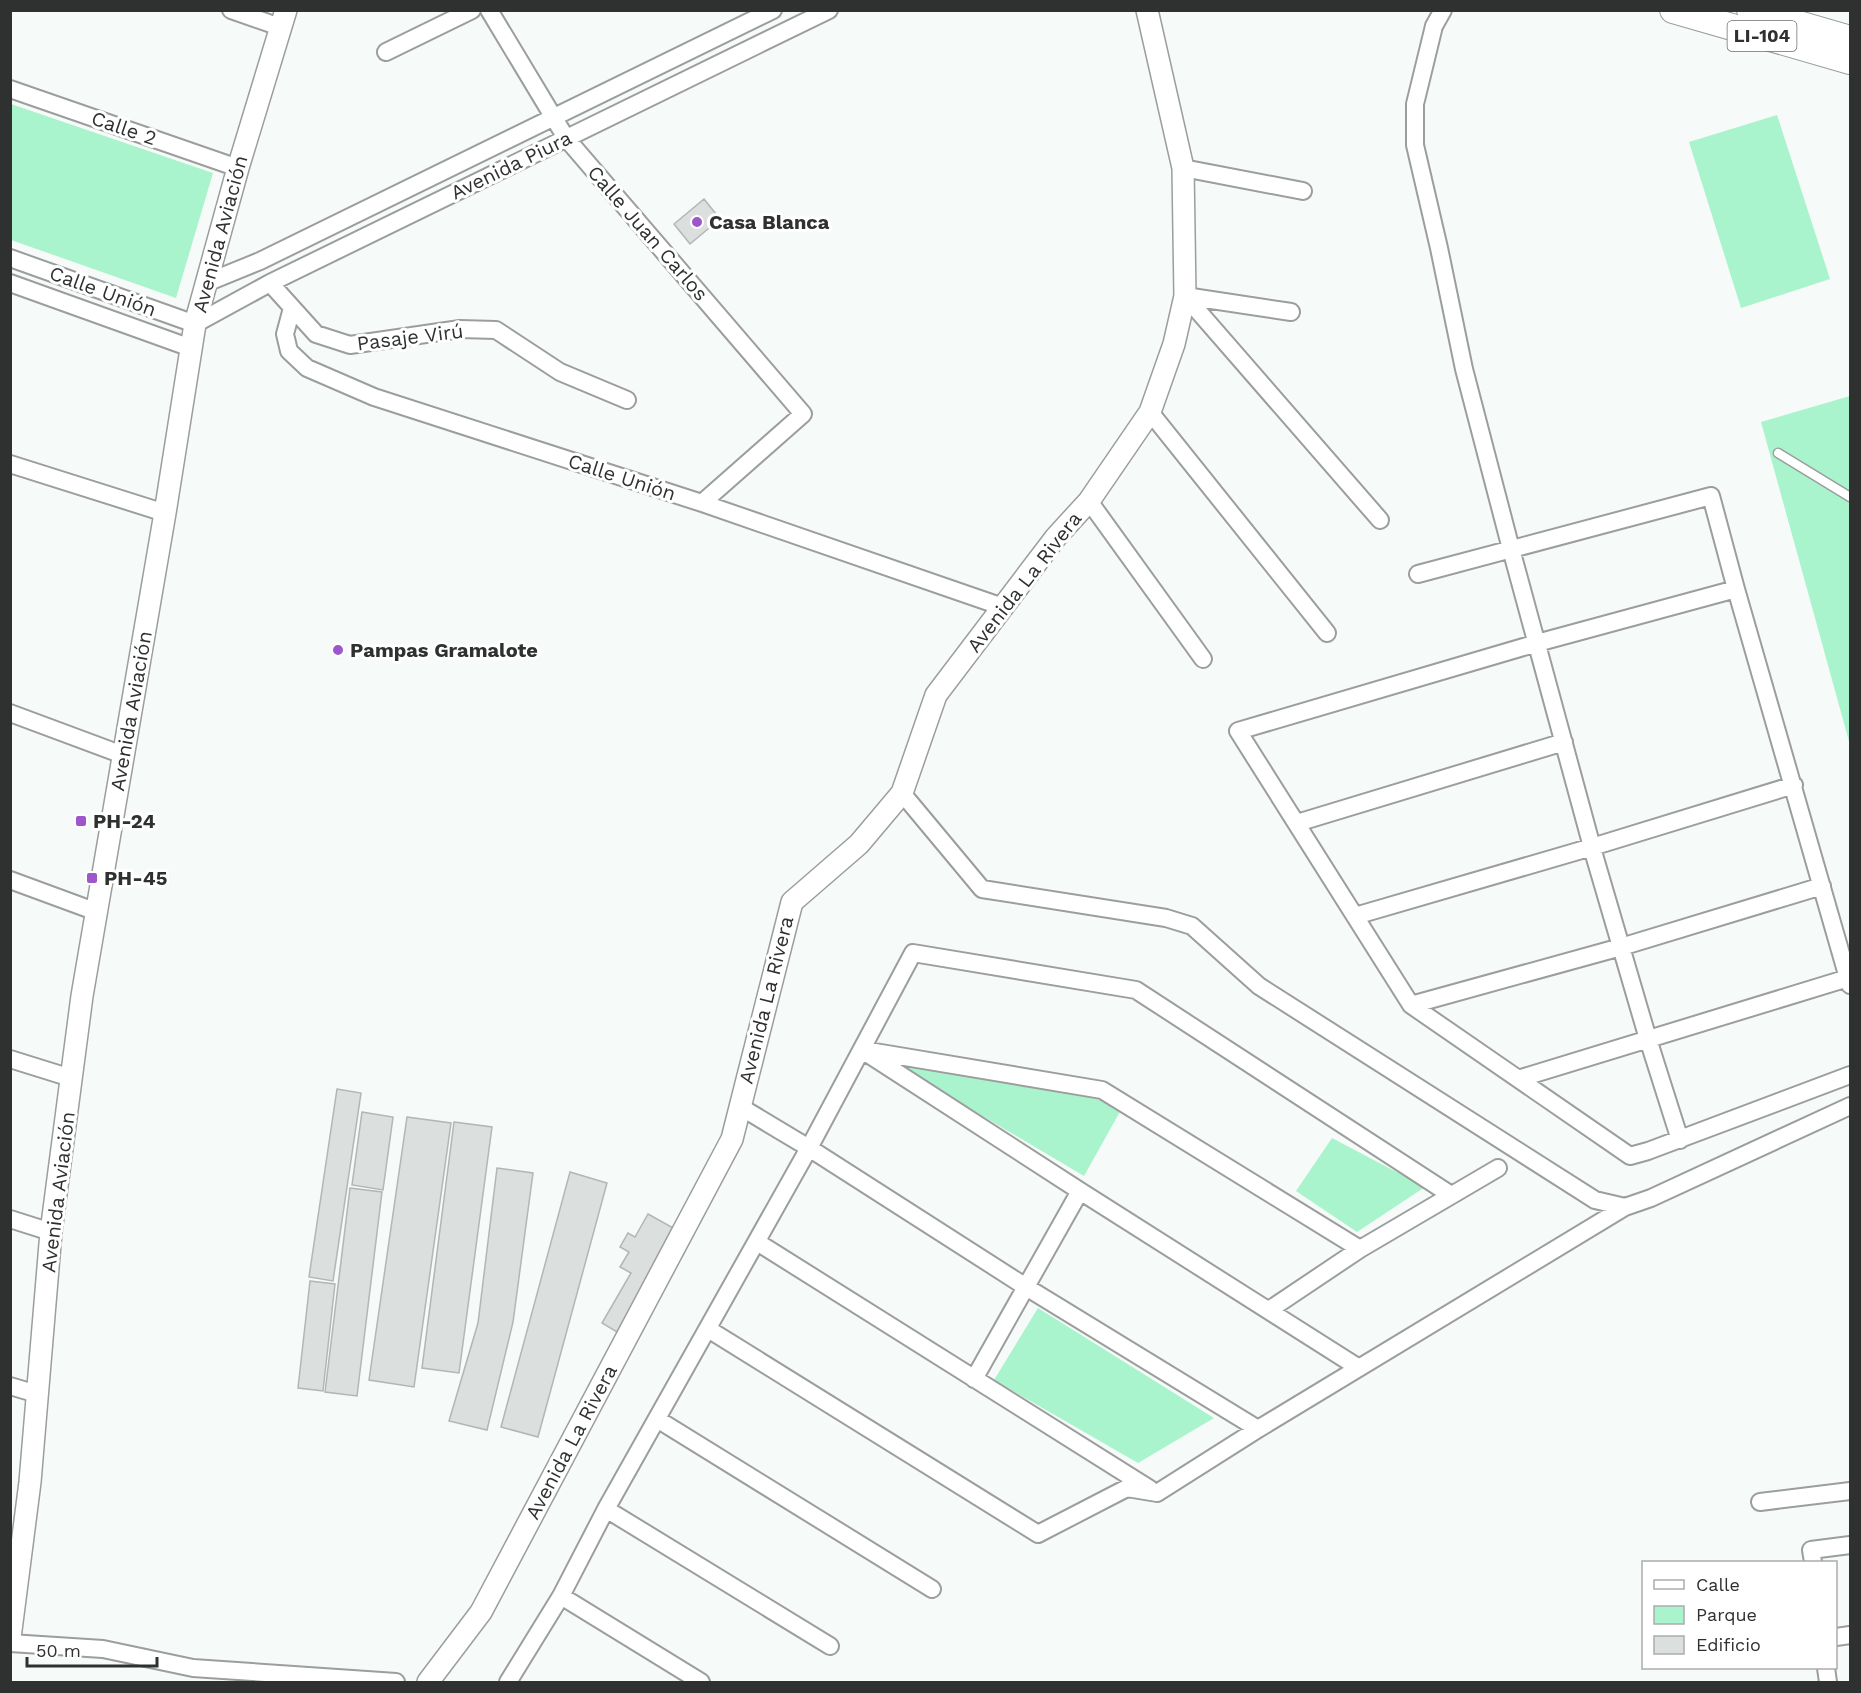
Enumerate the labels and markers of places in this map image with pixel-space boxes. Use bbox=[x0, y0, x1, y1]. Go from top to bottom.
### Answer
place label: Casa Blanca bbox=[709, 210, 830, 234]
marker: Casa Blanca bbox=[690, 215, 704, 229]
place label: Pampas Gramalote bbox=[350, 638, 538, 662]
marker: Pampas Gramalote bbox=[331, 643, 345, 657]
place label: PH-24 bbox=[93, 809, 156, 833]
marker: PH-24 bbox=[74, 814, 88, 828]
place label: PH-45 bbox=[104, 866, 167, 890]
marker: PH-45 bbox=[85, 871, 99, 885]

